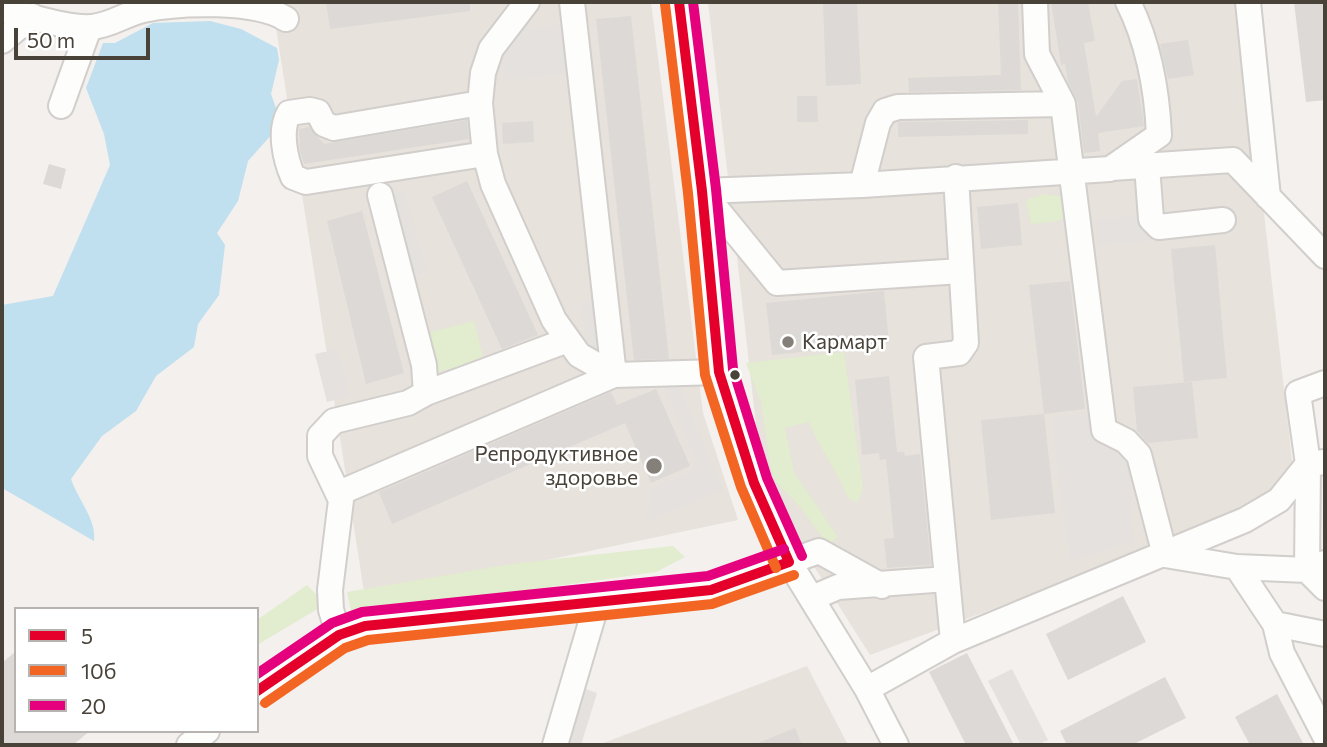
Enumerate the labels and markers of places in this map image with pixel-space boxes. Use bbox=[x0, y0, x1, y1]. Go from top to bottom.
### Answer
place label: Кармарт bbox=[802, 329, 887, 355]
marker: Кармарт bbox=[780, 334, 796, 350]
unlabelled marker bbox=[728, 368, 742, 382]
place label: Репродуктивное здоровье bbox=[475, 441, 638, 491]
marker: Репродуктивное здоровье bbox=[644, 456, 664, 476]

